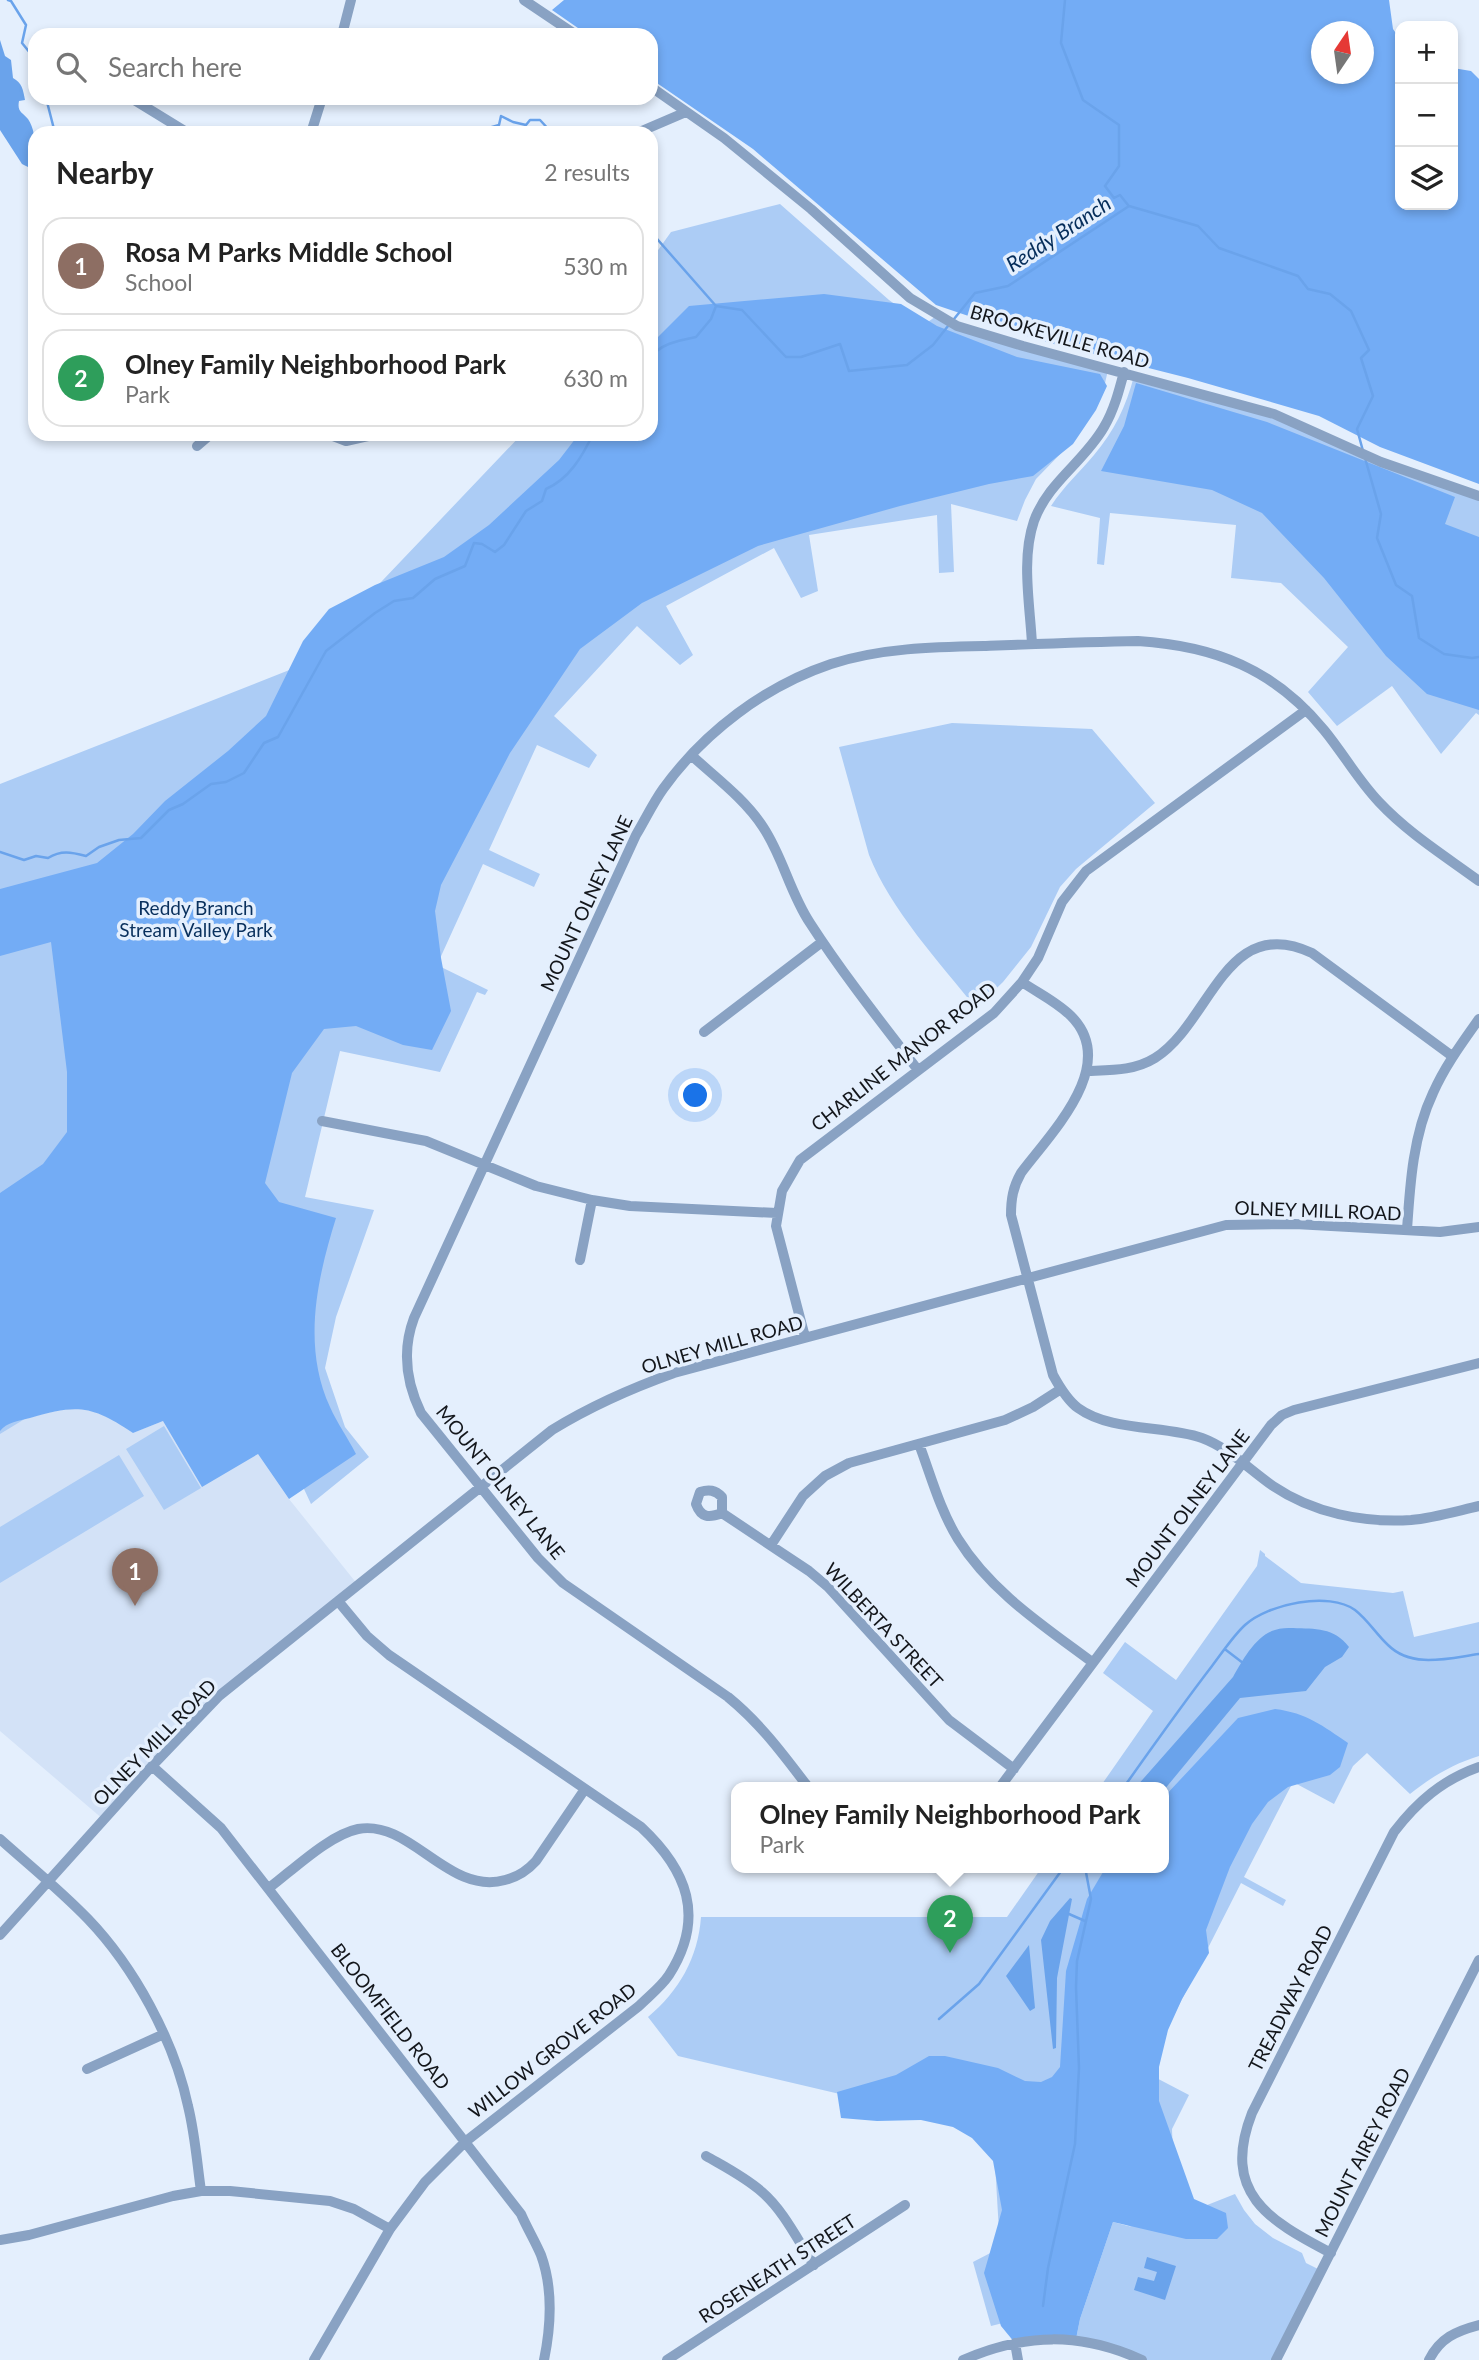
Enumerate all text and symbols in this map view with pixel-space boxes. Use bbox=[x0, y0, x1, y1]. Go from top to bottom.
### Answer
north arrow bbox=[1311, 21, 1374, 84]
map controls bbox=[1395, 21, 1458, 210]
button: + bbox=[1395, 21, 1458, 84]
search box bbox=[28, 28, 658, 105]
icon: search bbox=[52, 48, 90, 86]
text: Search here bbox=[108, 51, 242, 83]
button: − bbox=[1395, 84, 1458, 147]
button: layers bbox=[1395, 147, 1458, 210]
text: Nearby bbox=[56, 154, 154, 190]
text: 2 results bbox=[544, 158, 630, 186]
water label: Reddy Branch bbox=[1001, 190, 1115, 276]
text: Rosa M Parks Middle School bbox=[125, 236, 453, 268]
text: 1 bbox=[74, 252, 88, 280]
text: 530 m bbox=[563, 252, 628, 280]
text: School bbox=[125, 268, 193, 296]
street label: BROOKEVILLE ROAD bbox=[968, 299, 1152, 373]
text: Olney Family Neighborhood Park bbox=[125, 348, 506, 380]
text: 2 bbox=[74, 364, 88, 392]
text: 630 m bbox=[563, 364, 628, 392]
text: Park bbox=[125, 380, 170, 408]
street label: MOUNT OLNEY LANE bbox=[535, 811, 637, 995]
park label: Reddy Branch Stream Valley Park bbox=[119, 896, 273, 941]
street label: CHARLINE MANOR ROAD bbox=[806, 977, 1000, 1135]
your location bbox=[678, 1078, 712, 1112]
street label: OLNEY MILL ROAD bbox=[1234, 1196, 1402, 1224]
street label: OLNEY MILL ROAD bbox=[639, 1310, 805, 1378]
street label: MOUNT OLNEY LANE bbox=[432, 1400, 570, 1564]
street label: MOUNT OLNEY LANE bbox=[1120, 1425, 1254, 1591]
pin: 1 bbox=[112, 1548, 158, 1606]
street label: WILBERTA STREET bbox=[820, 1558, 948, 1692]
street label: OLNEY MILL ROAD bbox=[88, 1674, 220, 1810]
popup bbox=[731, 1782, 1169, 1873]
text: Olney Family Neighborhood Park bbox=[759, 1798, 1141, 1830]
text: Park bbox=[759, 1830, 804, 1858]
pin: 2 bbox=[927, 1895, 973, 1953]
street label: TREADWAY ROAD bbox=[1243, 1921, 1337, 2075]
street label: BLOOMFIELD ROAD bbox=[327, 1938, 455, 2094]
street label: WILLOW GROVE ROAD bbox=[464, 1977, 640, 2123]
street label: MOUNT AIREY ROAD bbox=[1309, 2063, 1415, 2241]
street label: ROSENEATH STREET bbox=[694, 2209, 860, 2327]

